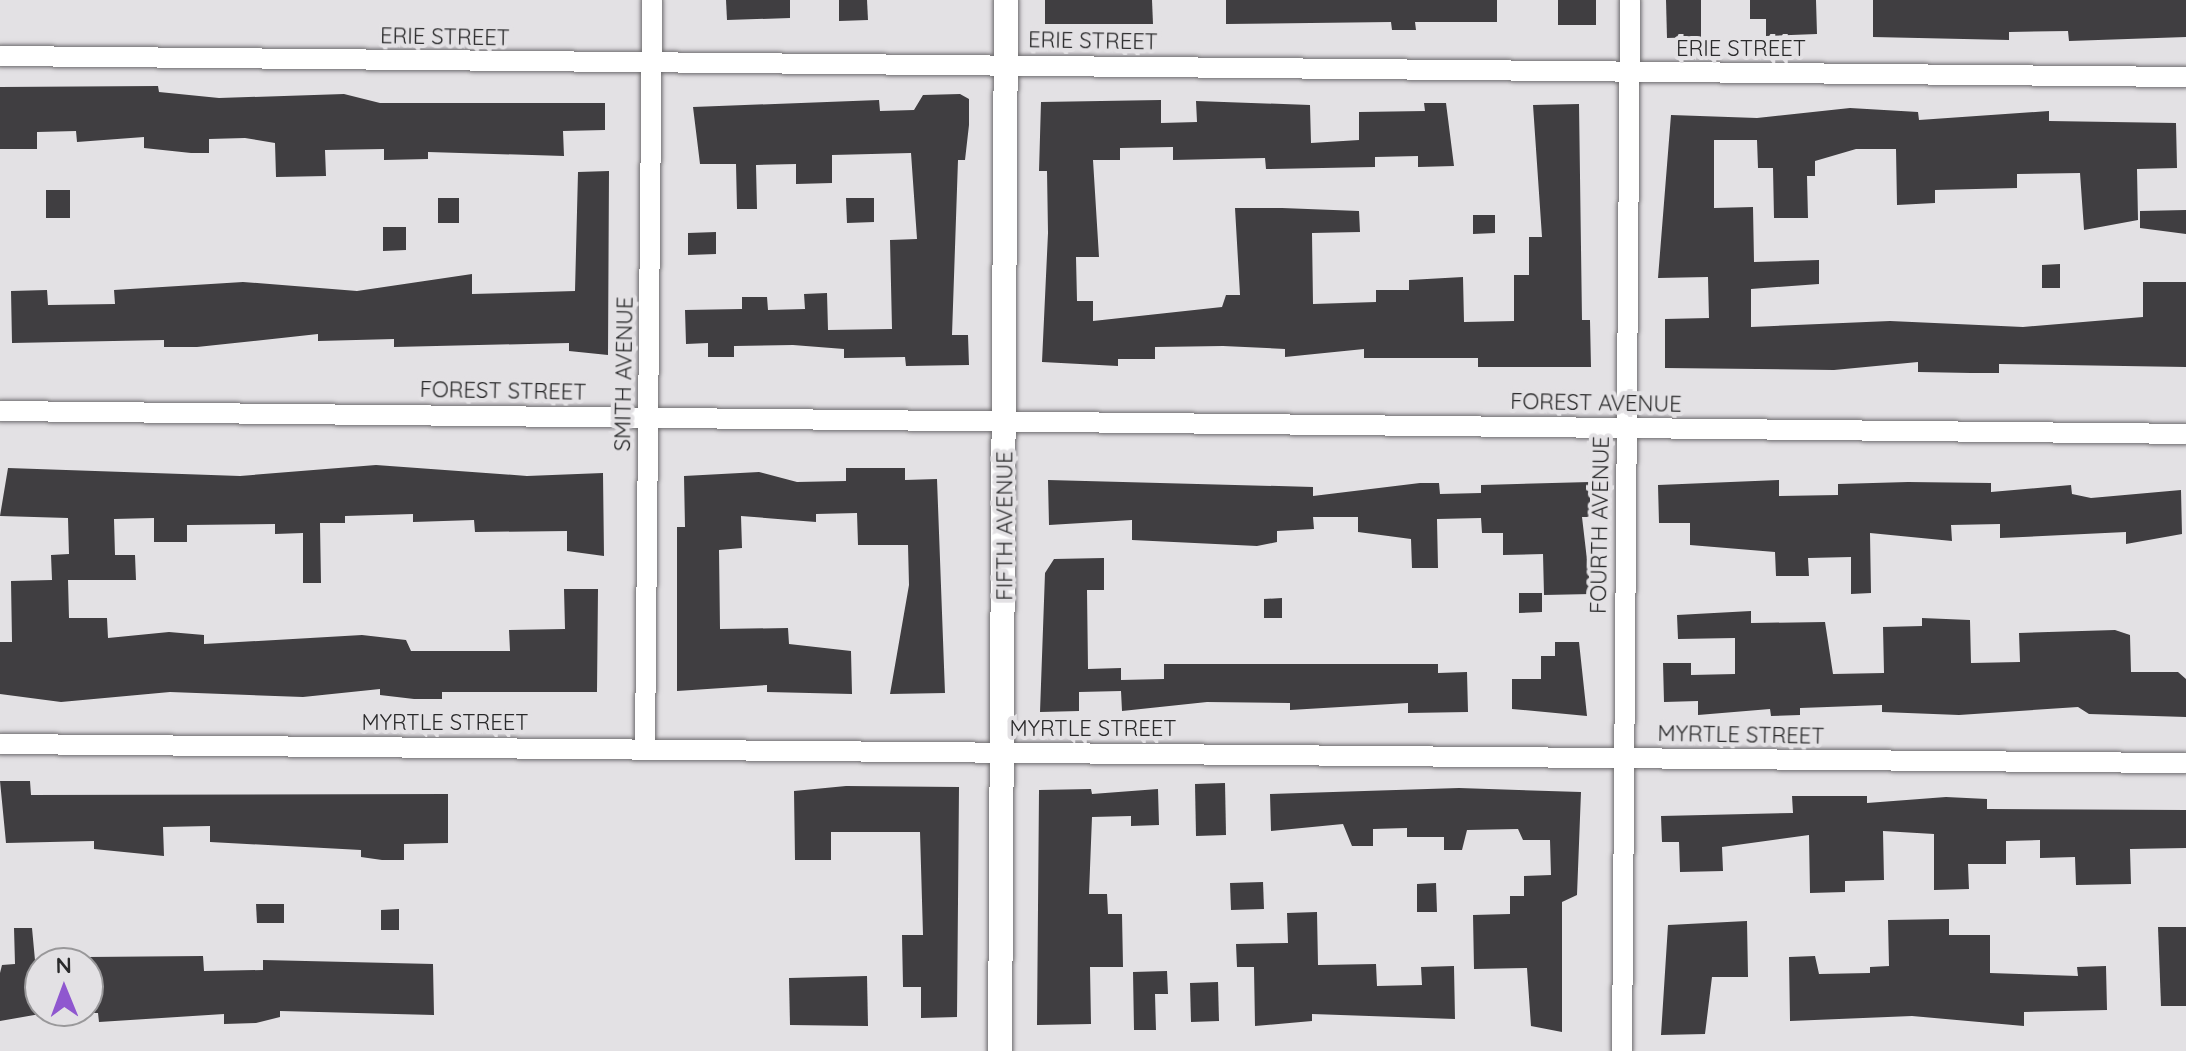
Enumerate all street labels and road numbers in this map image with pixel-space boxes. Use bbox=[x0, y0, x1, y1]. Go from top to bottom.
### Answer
street label: ERIE STREET bbox=[380, 23, 510, 51]
street label: ERIE STREET bbox=[1028, 27, 1158, 55]
street label: ERIE STREET bbox=[1676, 36, 1806, 62]
street label: SMITH AVENUE bbox=[609, 296, 639, 452]
street label: FOREST STREET bbox=[419, 376, 587, 406]
street label: FOREST AVENUE bbox=[1510, 388, 1682, 418]
street label: FOURTH AVENUE bbox=[1585, 436, 1615, 614]
street label: FIFTH AVENUE bbox=[992, 451, 1018, 601]
street label: MYRTLE STREET bbox=[361, 710, 529, 736]
street label: MYRTLE STREET bbox=[1009, 716, 1177, 742]
street label: MYRTLE STREET bbox=[1657, 720, 1825, 750]

